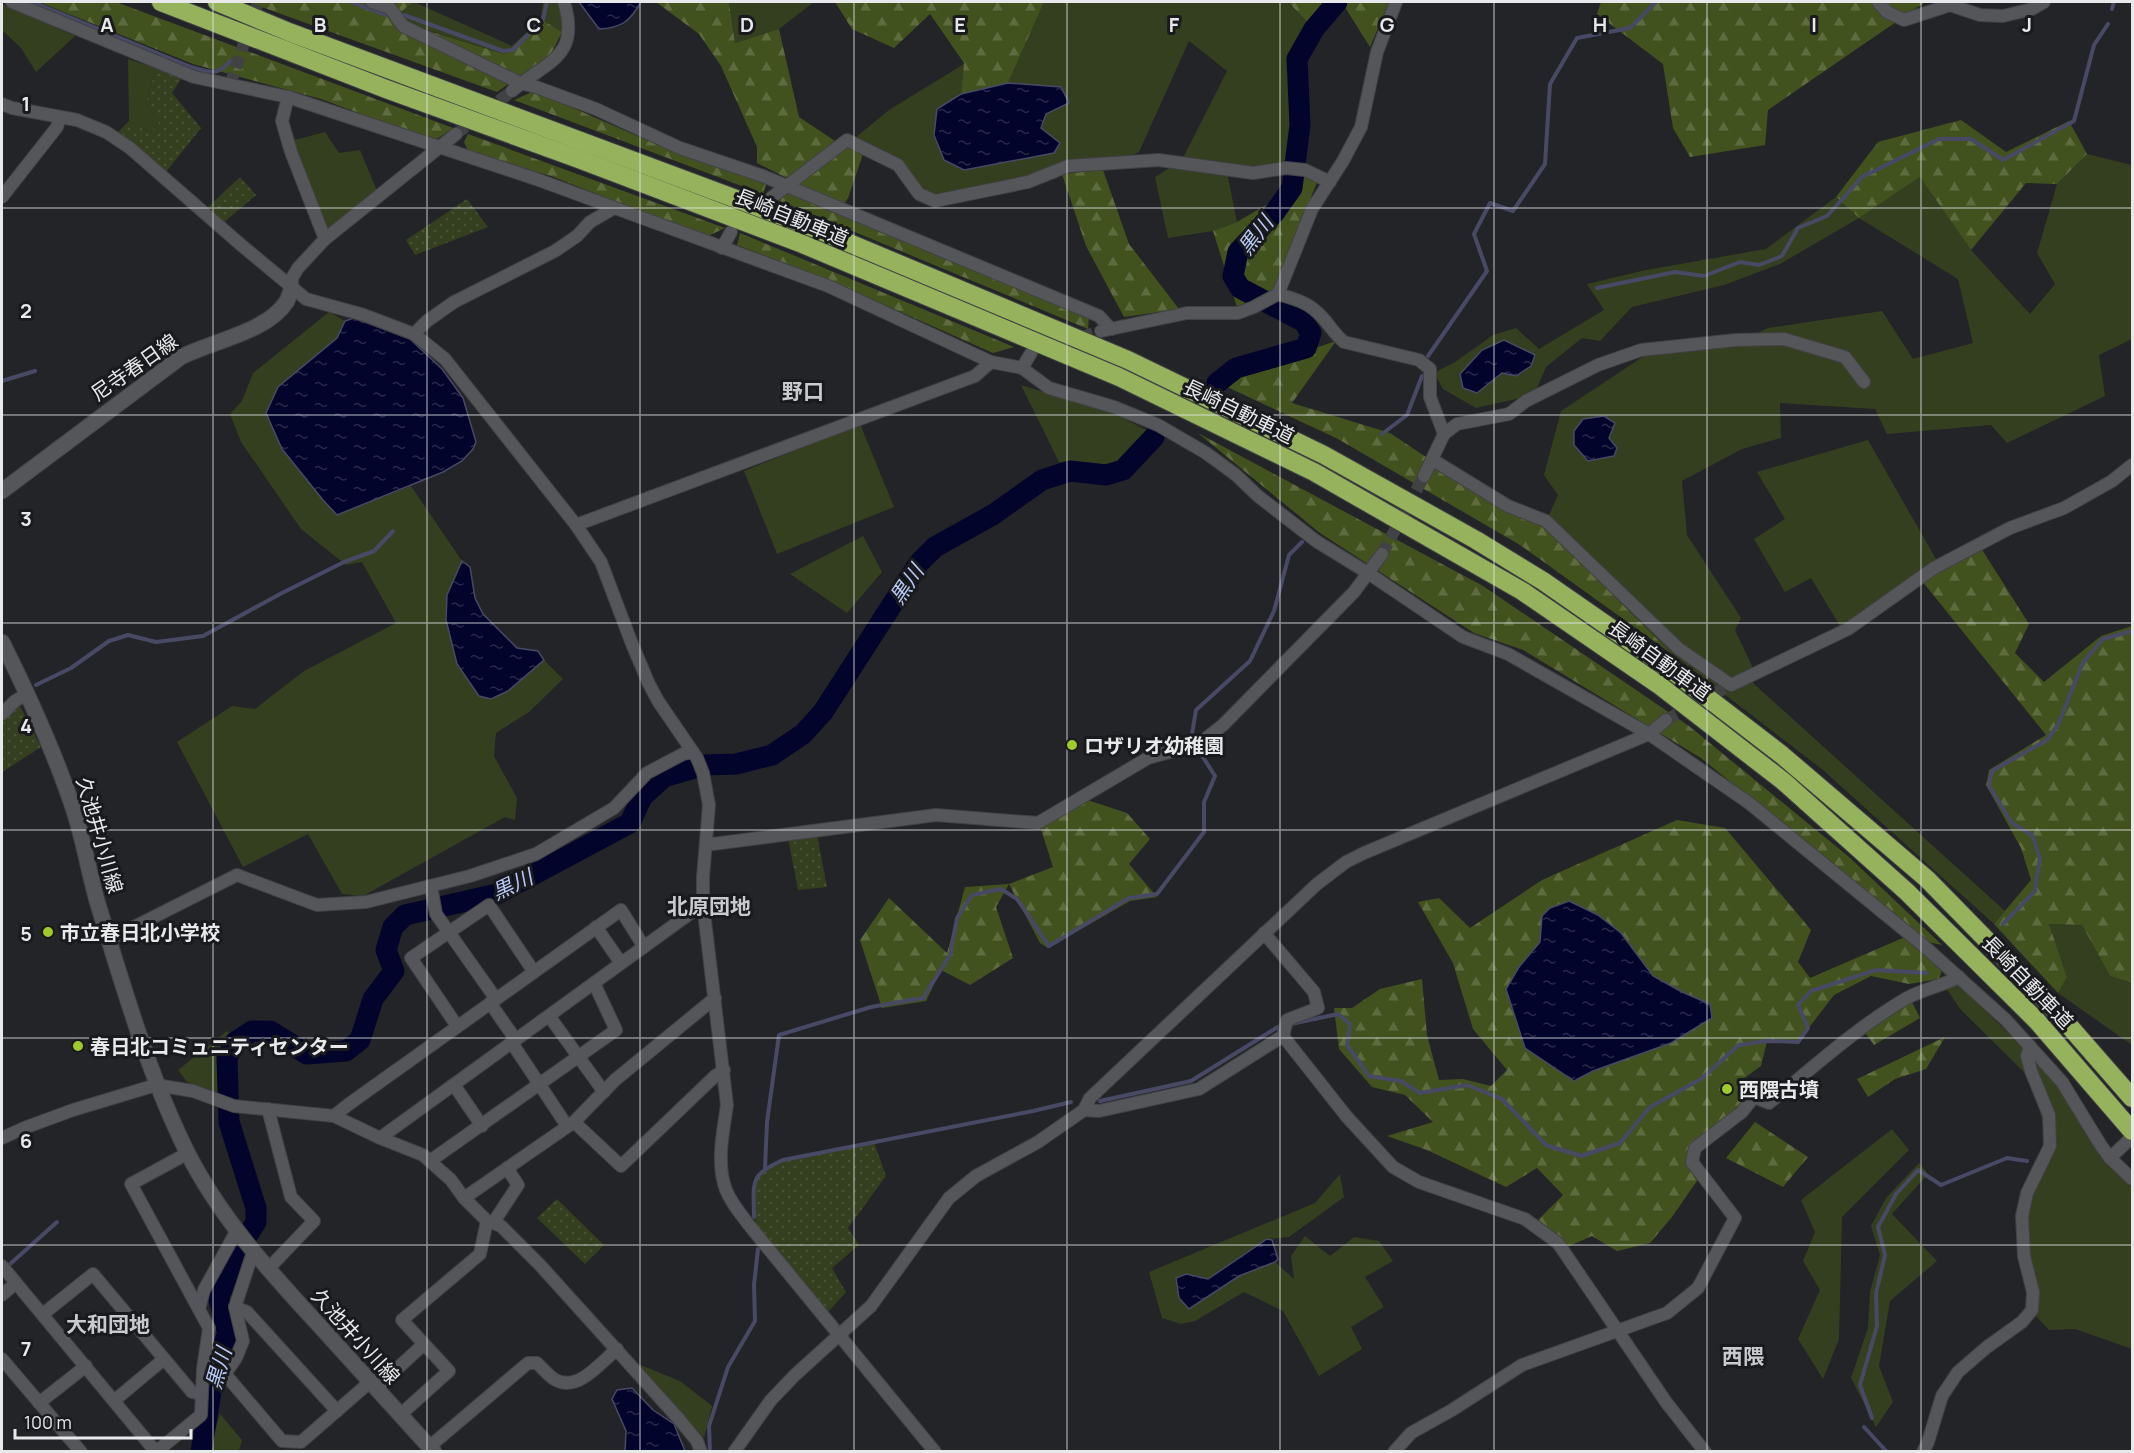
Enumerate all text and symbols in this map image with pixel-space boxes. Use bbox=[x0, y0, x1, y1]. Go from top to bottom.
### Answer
text: A bbox=[100, 11, 114, 38]
text: B bbox=[314, 11, 327, 38]
text: C bbox=[527, 11, 541, 38]
text: D bbox=[740, 11, 754, 38]
text: E bbox=[954, 11, 966, 38]
text: F bbox=[1169, 11, 1180, 38]
text: G bbox=[1380, 11, 1395, 38]
text: H bbox=[1593, 11, 1607, 38]
text: I bbox=[1811, 11, 1817, 38]
text: J bbox=[2022, 11, 2032, 38]
text: 1 bbox=[22, 90, 30, 117]
street label: 長崎自動車道 bbox=[731, 182, 853, 252]
water label: 黒川 bbox=[1231, 208, 1280, 260]
text: 2 bbox=[20, 297, 32, 324]
street label: 尼寺春日線 bbox=[85, 327, 183, 407]
street label: 長崎自動車道 bbox=[1179, 373, 1299, 449]
district label: 野口 bbox=[782, 377, 824, 405]
text: 3 bbox=[20, 505, 32, 532]
water label: 黒川 bbox=[883, 557, 930, 609]
street label: 長崎自動車道 bbox=[1604, 614, 1716, 706]
text: 4 bbox=[20, 712, 32, 739]
place label: ロザリオ幼稚園 bbox=[1084, 732, 1224, 759]
marker: ロザリオ幼稚園 bbox=[1065, 738, 1079, 752]
street label: 久池井小川線 bbox=[70, 774, 130, 896]
water label: 黒川 bbox=[487, 862, 539, 906]
district label: 北原団地 bbox=[667, 892, 751, 920]
place label: 市立春日北小学校 bbox=[60, 919, 220, 946]
text: 5 bbox=[20, 920, 32, 947]
marker: 市立春日北小学校 bbox=[41, 925, 55, 939]
street label: 長崎自動車道 bbox=[1977, 929, 2079, 1035]
place label: 春日北コミュニティセンター bbox=[90, 1033, 349, 1060]
marker: 春日北コミュニティセンター bbox=[71, 1039, 85, 1053]
place label: 西隈古墳 bbox=[1739, 1076, 1819, 1103]
marker: 西隈古墳 bbox=[1720, 1082, 1734, 1096]
text: 6 bbox=[20, 1127, 32, 1154]
street label: 久池井小川線 bbox=[306, 1282, 406, 1390]
district label: 大和団地 bbox=[66, 1310, 150, 1338]
text: 7 bbox=[21, 1335, 31, 1362]
water label: 黒川 bbox=[199, 1342, 238, 1392]
district label: 西隈 bbox=[1722, 1342, 1764, 1370]
scale bar bbox=[15, 1402, 190, 1440]
text: 100 m bbox=[24, 1410, 72, 1434]

